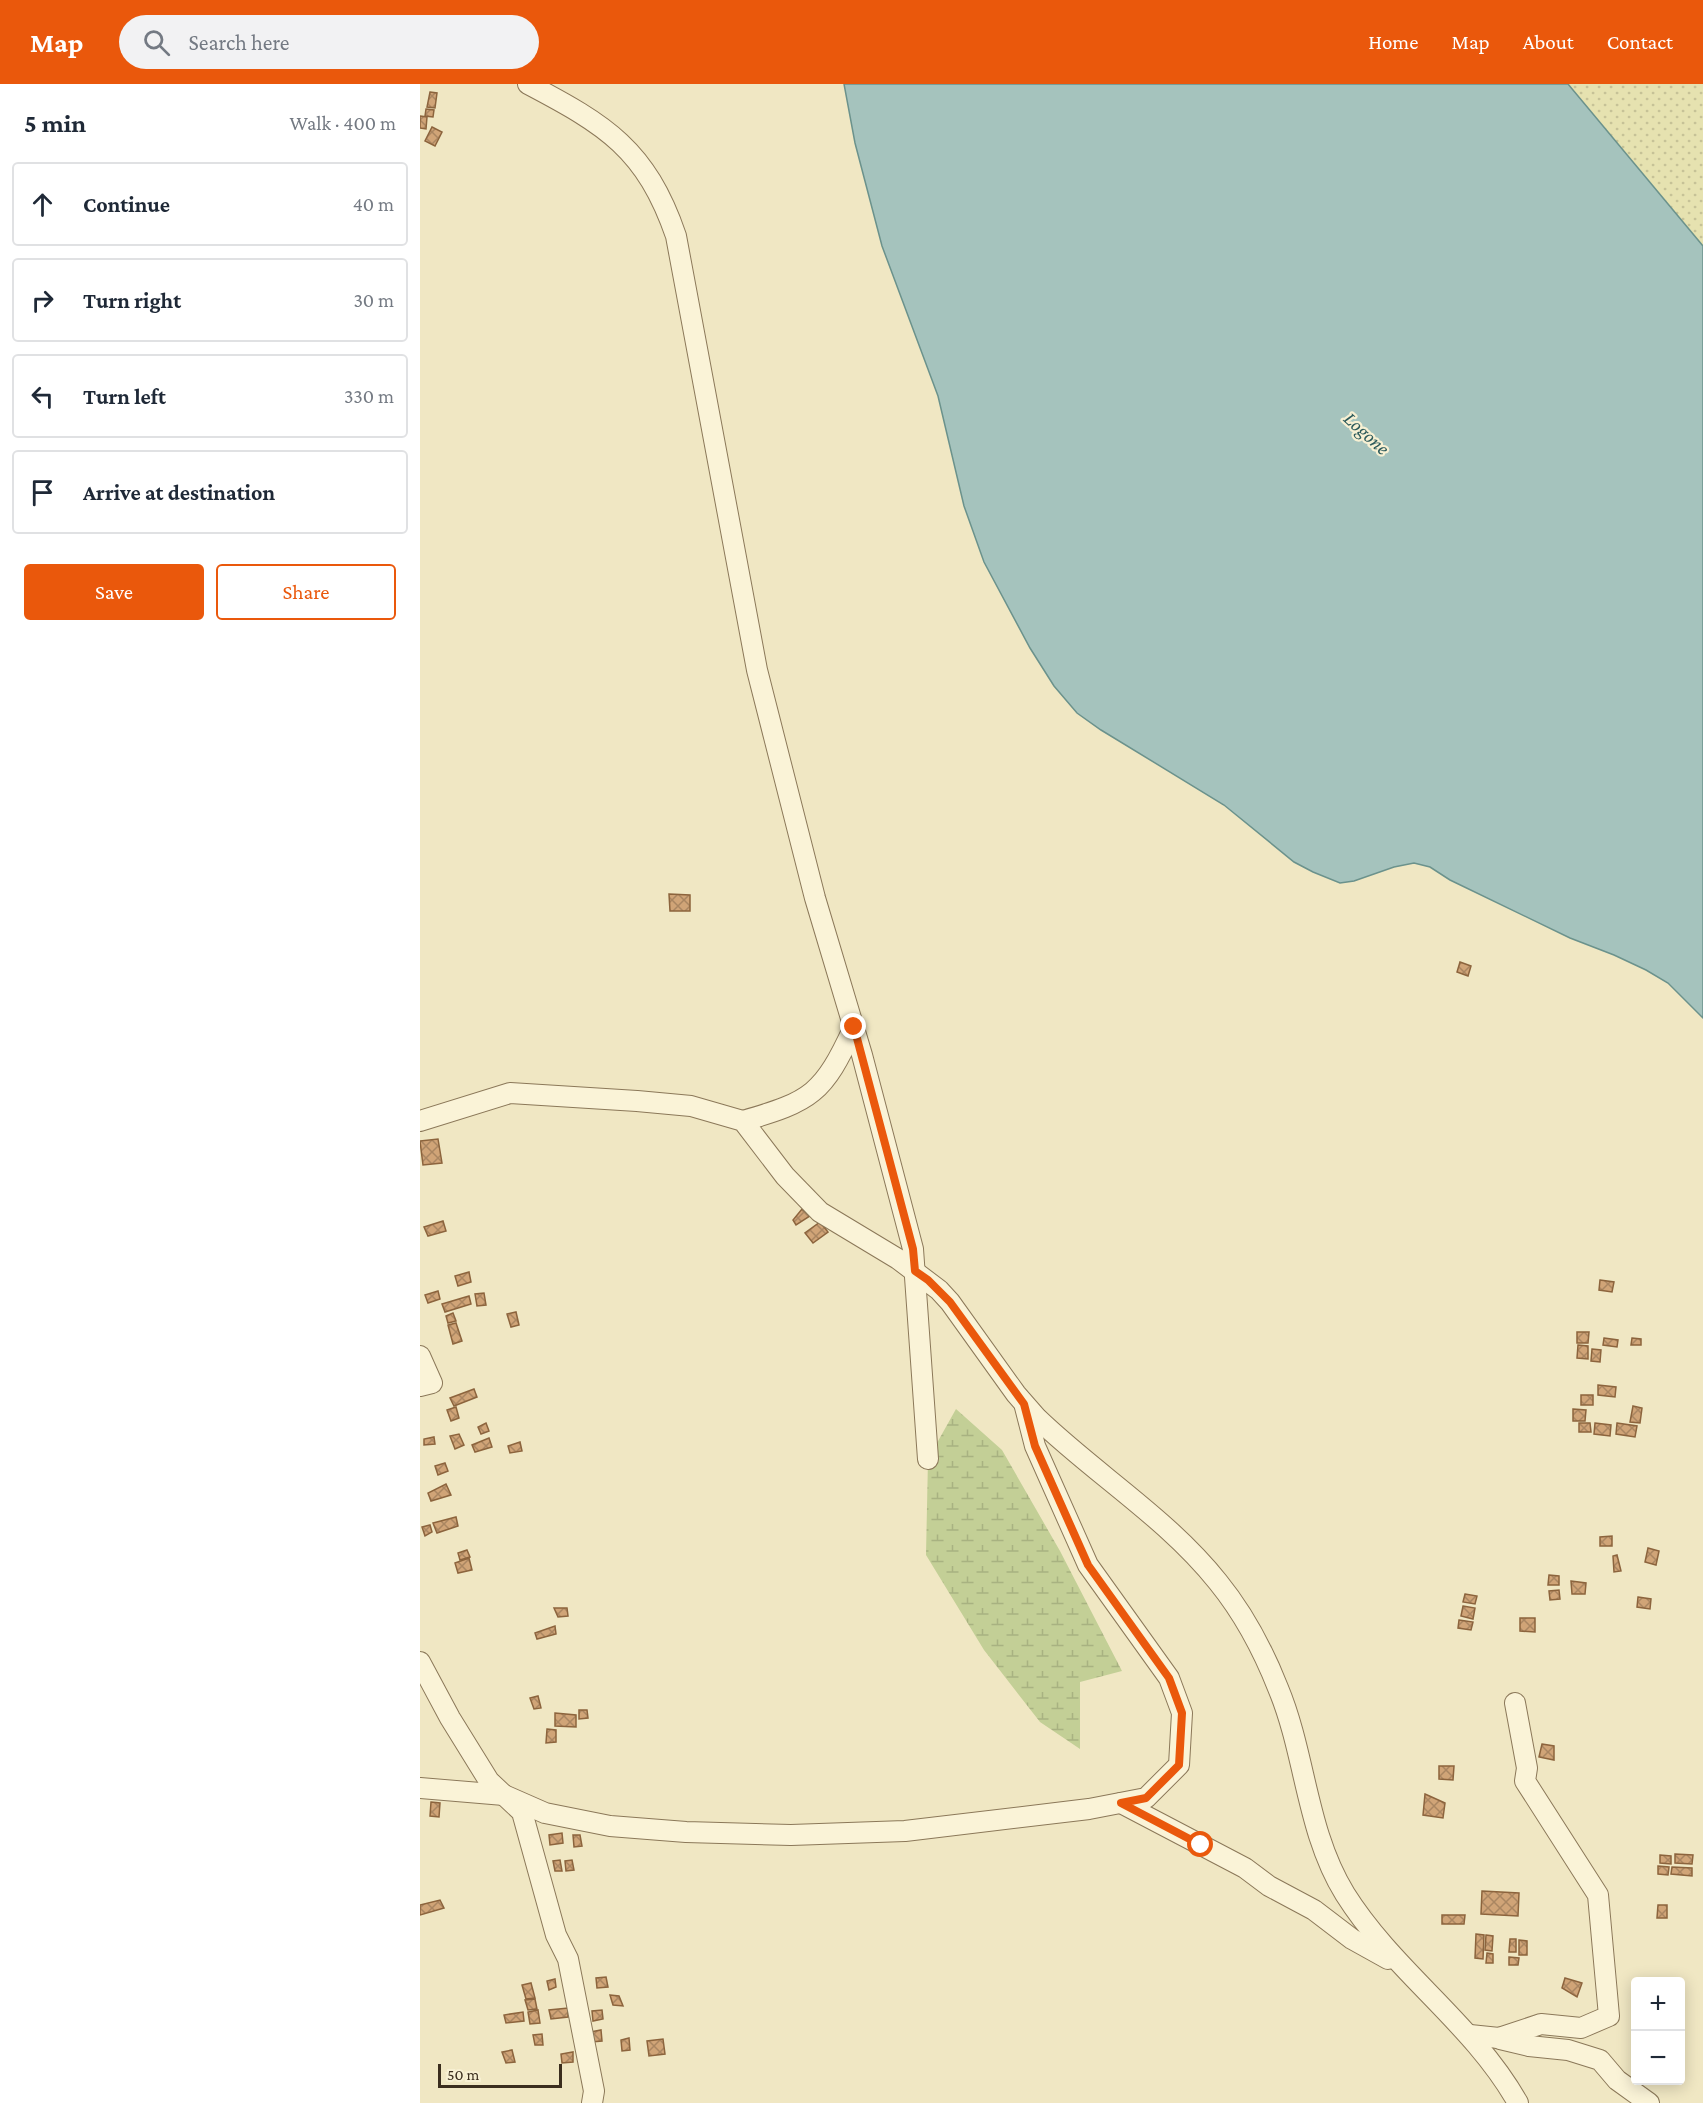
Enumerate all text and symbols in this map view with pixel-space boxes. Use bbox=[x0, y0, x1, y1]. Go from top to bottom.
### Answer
search box bbox=[119, 15, 539, 69]
icon: search bbox=[140, 26, 173, 59]
text: Map bbox=[30, 27, 83, 58]
text: Search here bbox=[188, 30, 289, 55]
text: Home bbox=[1368, 30, 1418, 54]
text: Map bbox=[1451, 30, 1490, 54]
text: About bbox=[1523, 30, 1574, 54]
text: Contact bbox=[1607, 30, 1673, 54]
text: 5 min bbox=[24, 109, 86, 138]
text: Walk · 400 m bbox=[290, 112, 396, 134]
icon: ahead bbox=[26, 188, 59, 221]
text: Continue bbox=[83, 192, 170, 217]
text: 40 m bbox=[353, 193, 394, 215]
icon: right bbox=[26, 284, 59, 317]
text: Turn right bbox=[83, 288, 181, 313]
text: 30 m bbox=[353, 289, 394, 311]
icon: left bbox=[26, 380, 59, 413]
text: Turn left bbox=[83, 384, 166, 409]
text: 330 m bbox=[344, 385, 394, 407]
water label: Logone bbox=[1339, 407, 1395, 460]
icon: arrive bbox=[26, 476, 59, 509]
text: Arrive at destination bbox=[83, 480, 275, 505]
button: Save bbox=[24, 564, 204, 620]
button: Share bbox=[216, 564, 396, 620]
route end bbox=[840, 1013, 866, 1039]
route start bbox=[1187, 1831, 1213, 1857]
map controls bbox=[1631, 1977, 1685, 2085]
button: + bbox=[1631, 1977, 1685, 2031]
button: − bbox=[1631, 2031, 1685, 2085]
scale bar bbox=[438, 2061, 562, 2088]
text: 50 m bbox=[447, 2066, 479, 2083]

